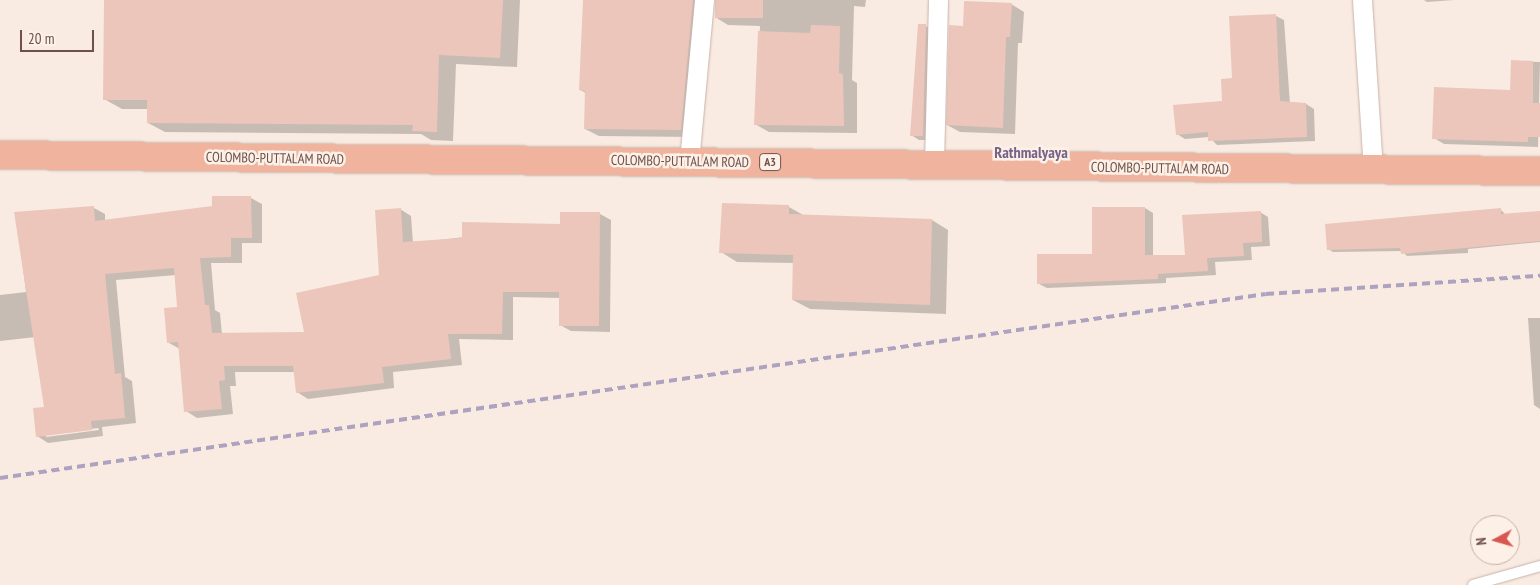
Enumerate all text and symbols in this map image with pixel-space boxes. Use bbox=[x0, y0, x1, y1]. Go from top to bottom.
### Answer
scale bar bbox=[22, 20, 96, 52]
text: 20 m bbox=[28, 29, 54, 48]
district label: Rathmalyaya bbox=[994, 142, 1068, 162]
street label: COLOMBO-PUTTALAM ROAD bbox=[206, 148, 344, 168]
street label: COLOMBO-PUTTALAM ROAD bbox=[611, 151, 749, 171]
road number: A3 bbox=[759, 152, 781, 172]
street label: COLOMBO-PUTTALAM ROAD bbox=[1091, 158, 1229, 178]
north arrow bbox=[1470, 515, 1520, 565]
text: N bbox=[1472, 537, 1490, 546]

